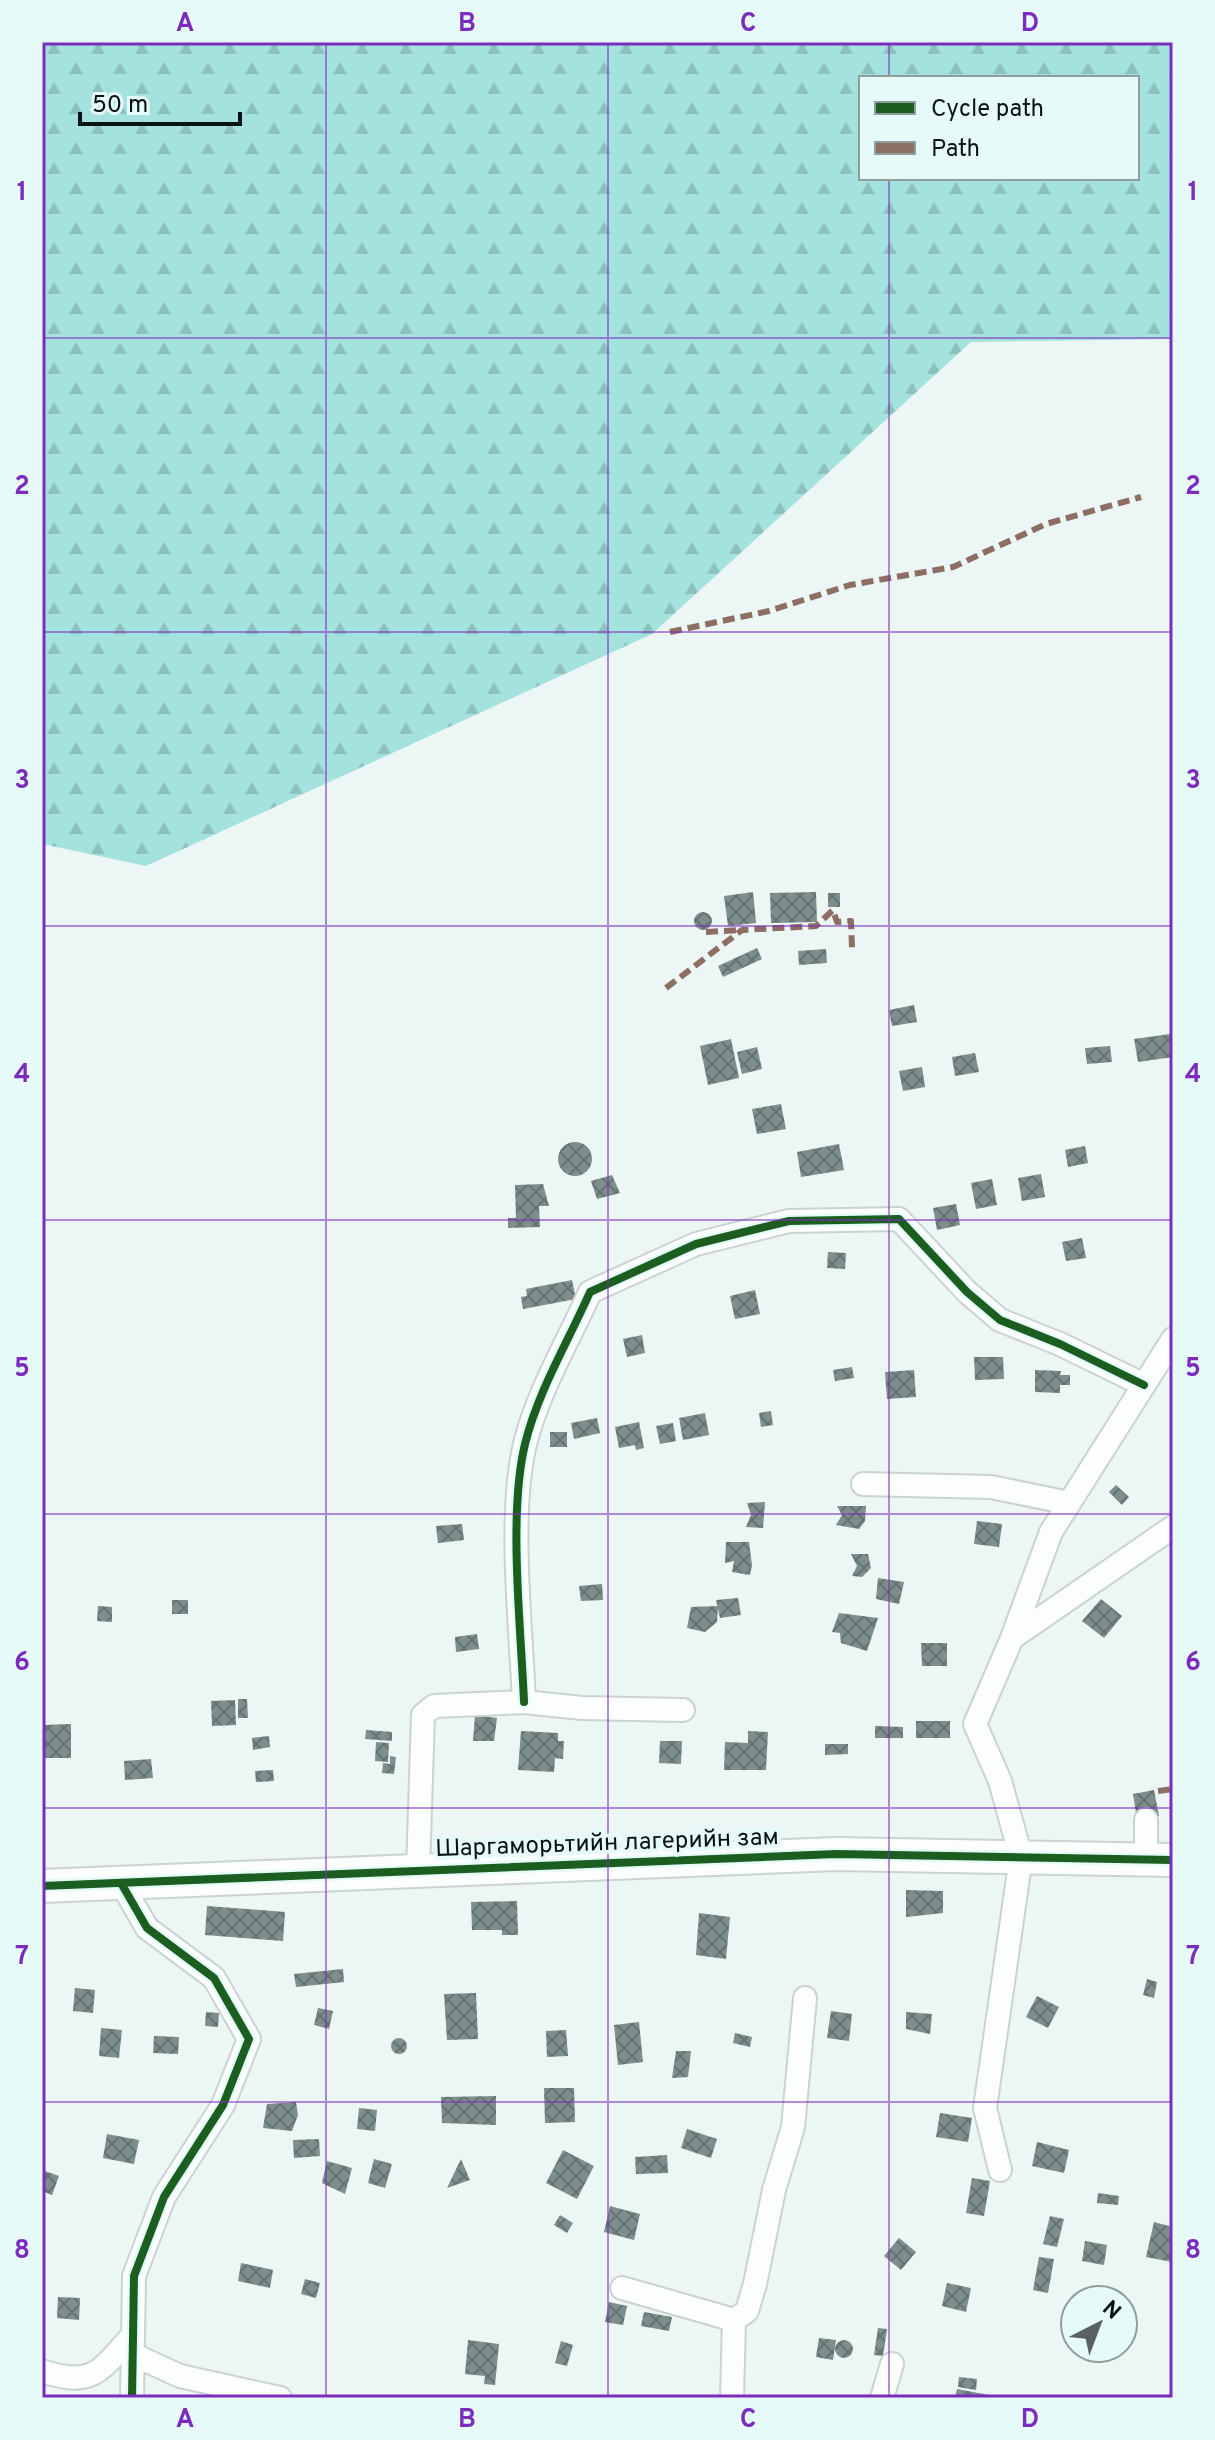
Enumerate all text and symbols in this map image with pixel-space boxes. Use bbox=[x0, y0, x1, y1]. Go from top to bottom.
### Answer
text: A bbox=[176, 8, 194, 41]
text: B bbox=[458, 8, 476, 41]
text: C bbox=[740, 8, 756, 41]
text: D bbox=[1021, 8, 1039, 41]
scale bar bbox=[80, 76, 240, 126]
legend bbox=[859, 76, 1139, 180]
text: 50 m bbox=[92, 91, 148, 121]
text: Cycle path bbox=[931, 95, 1044, 125]
text: Path bbox=[931, 135, 980, 165]
text: 1 bbox=[17, 177, 27, 210]
text: 1 bbox=[1188, 177, 1198, 210]
text: 2 bbox=[14, 471, 30, 504]
text: 2 bbox=[1185, 471, 1201, 504]
text: 3 bbox=[14, 765, 30, 798]
text: 3 bbox=[1185, 765, 1201, 798]
text: 4 bbox=[14, 1059, 30, 1092]
text: 4 bbox=[1185, 1059, 1201, 1092]
text: 5 bbox=[14, 1353, 30, 1386]
text: 5 bbox=[1185, 1353, 1201, 1386]
text: 6 bbox=[14, 1647, 30, 1680]
text: 6 bbox=[1185, 1647, 1201, 1680]
street label: Шаргаморьтийн лагерийн зам bbox=[435, 1823, 779, 1865]
text: 7 bbox=[15, 1941, 29, 1974]
text: 7 bbox=[1186, 1941, 1200, 1974]
text: 8 bbox=[14, 2235, 30, 2268]
text: 8 bbox=[1185, 2235, 1201, 2268]
north arrow bbox=[1059, 2284, 1139, 2364]
text: N bbox=[1096, 2296, 1126, 2326]
text: A bbox=[176, 2404, 194, 2437]
text: B bbox=[458, 2404, 476, 2437]
text: C bbox=[740, 2404, 756, 2437]
text: D bbox=[1021, 2404, 1039, 2437]

